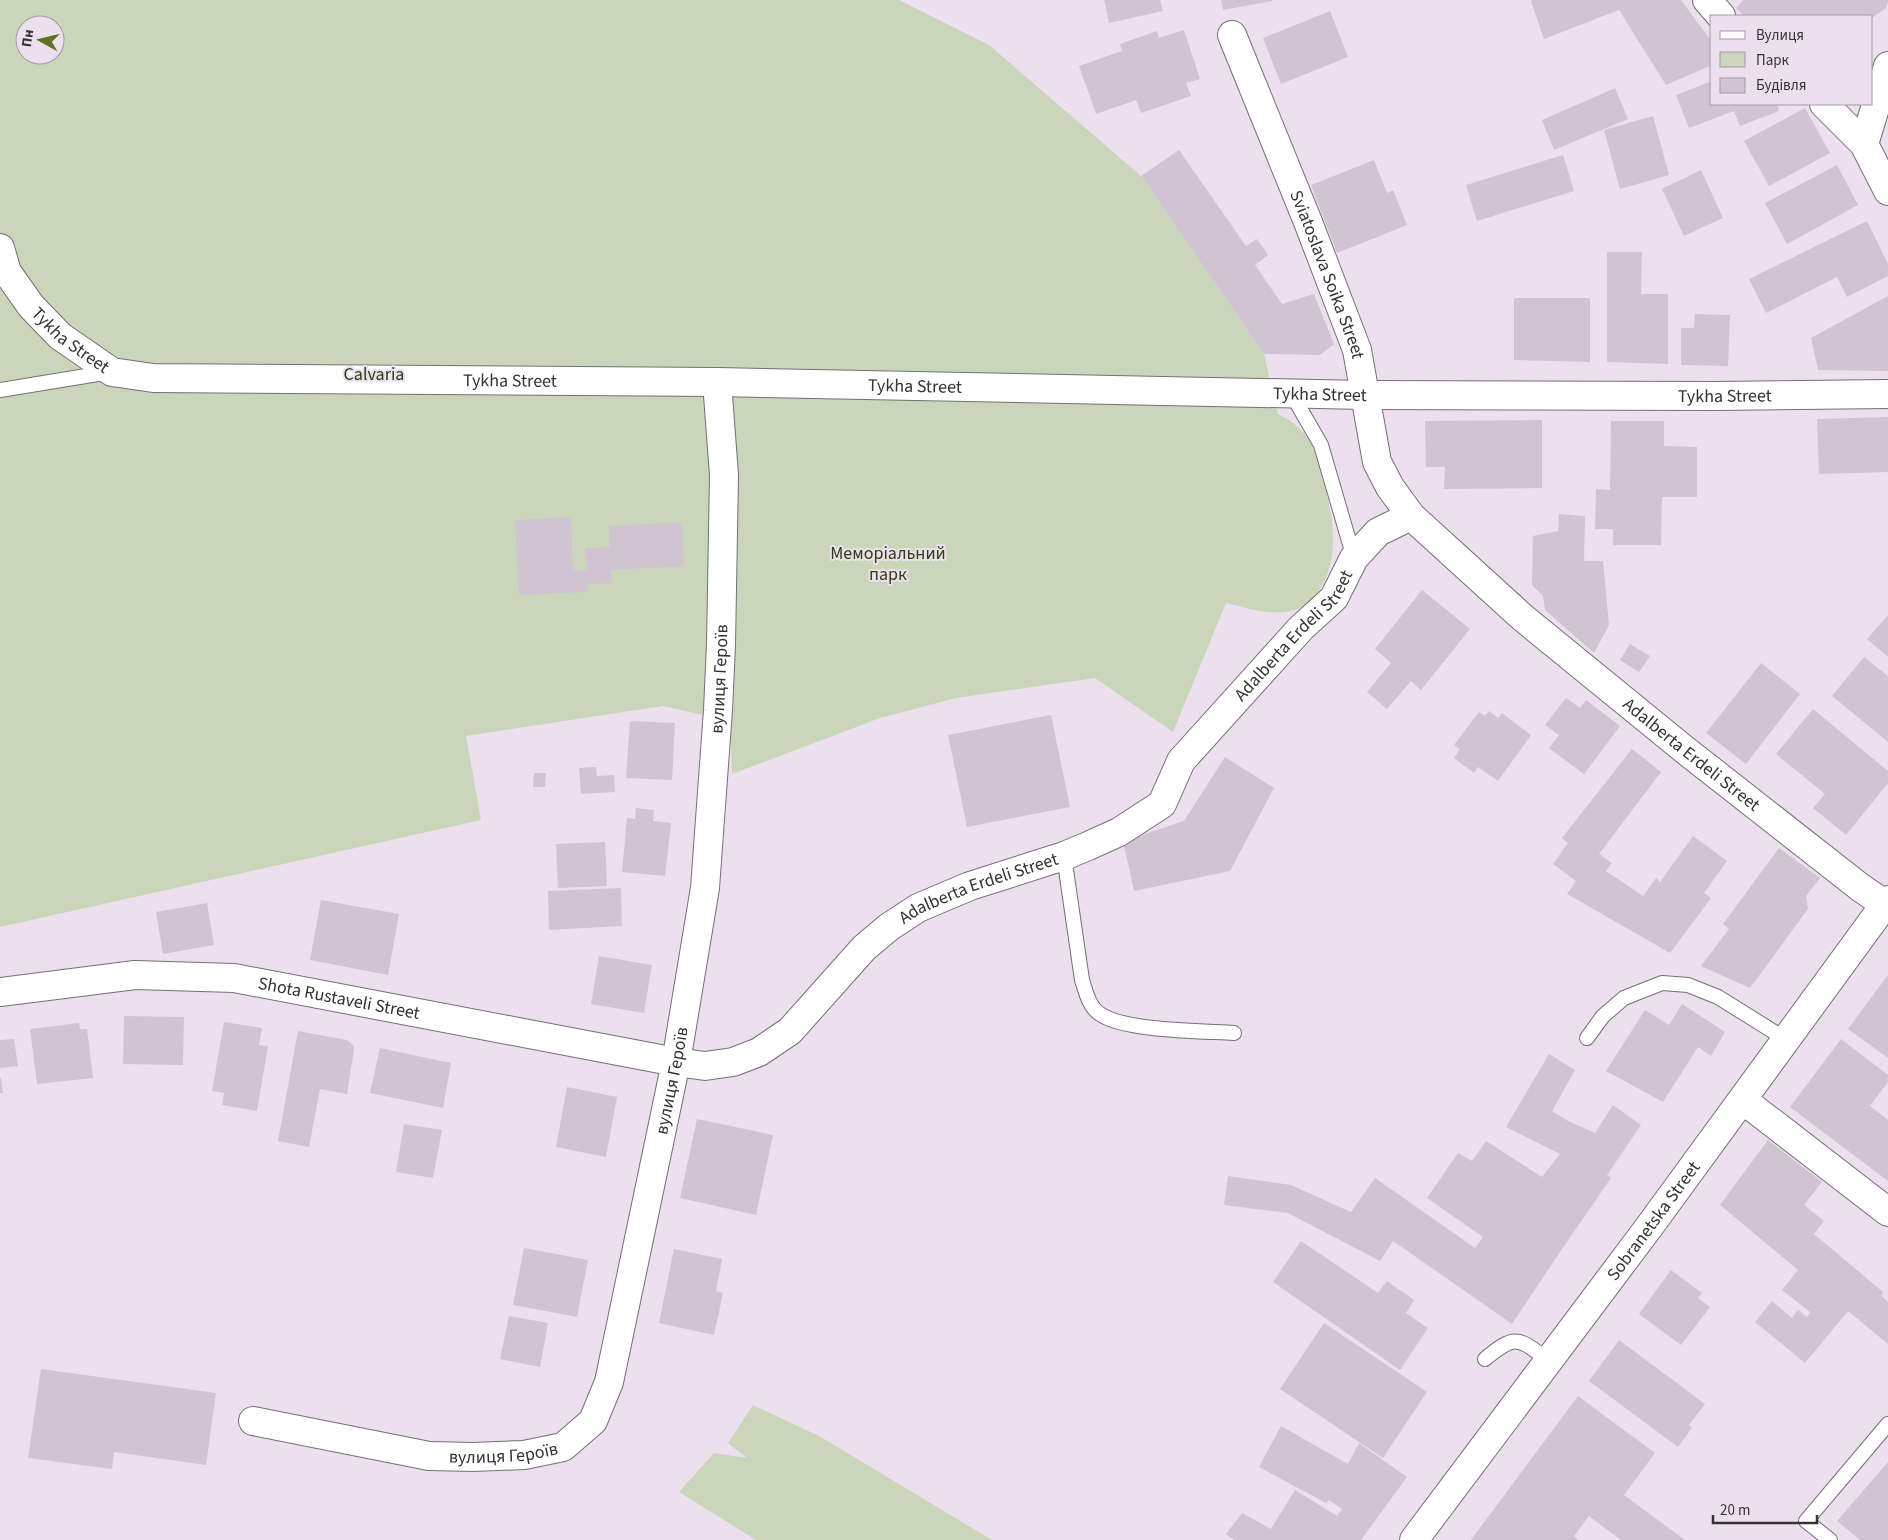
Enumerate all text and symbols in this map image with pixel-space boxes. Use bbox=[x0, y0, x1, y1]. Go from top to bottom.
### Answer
north arrow bbox=[15, 15, 65, 65]
legend bbox=[1710, 15, 1873, 105]
text: Вулиця bbox=[1756, 25, 1804, 46]
text: Пн bbox=[17, 28, 39, 48]
text: Парк bbox=[1756, 50, 1790, 71]
text: Будівля bbox=[1756, 75, 1806, 96]
street label: Sviatoslava Soika Street bbox=[1284, 186, 1371, 361]
street label: Tykha Street bbox=[26, 301, 115, 379]
park label: Calvaria bbox=[344, 362, 404, 387]
street label: Tykha Street bbox=[463, 368, 557, 393]
street label: Tykha Street bbox=[868, 373, 962, 399]
street label: Tykha Street bbox=[1273, 381, 1367, 408]
street label: Tykha Street bbox=[1678, 383, 1772, 408]
park label: Меморіальний парк bbox=[830, 541, 946, 587]
street label: Adalberta Erdeli Street bbox=[1228, 566, 1359, 707]
street label: вулиця Героїв bbox=[704, 624, 734, 735]
street label: Adalberta Erdeli Street bbox=[1618, 692, 1766, 817]
street label: Adalberta Erdeli Street bbox=[894, 846, 1061, 930]
street label: Shota Rustaveli Street bbox=[256, 970, 422, 1026]
street label: вулиця Героїв bbox=[649, 1025, 694, 1137]
street label: Sobranetska Street bbox=[1601, 1156, 1706, 1286]
street label: вулиця Героїв bbox=[449, 1436, 560, 1470]
scale bar bbox=[1713, 1492, 1817, 1524]
text: 20 m bbox=[1720, 1500, 1750, 1521]

